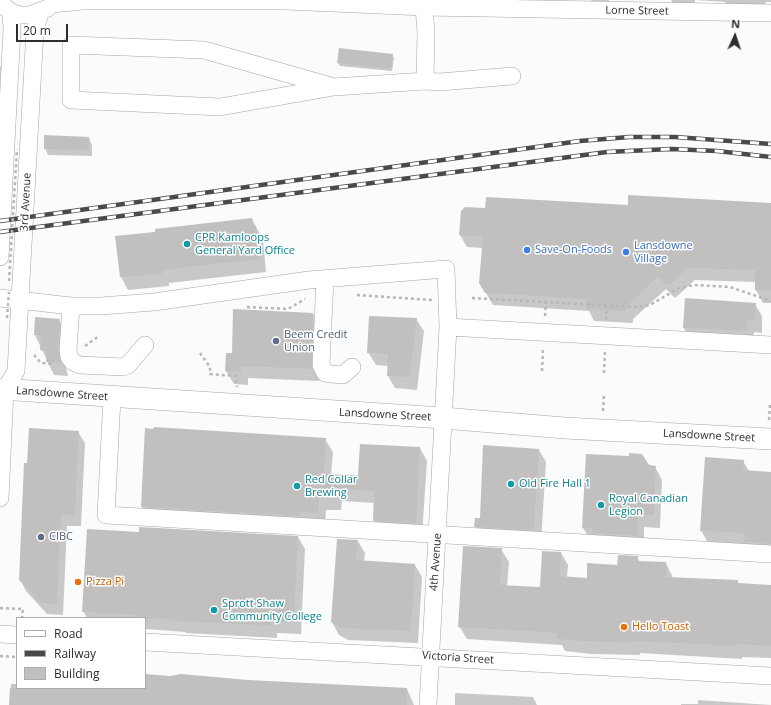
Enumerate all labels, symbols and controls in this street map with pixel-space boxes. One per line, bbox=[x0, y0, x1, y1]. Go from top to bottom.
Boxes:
street label: Lorne Street bbox=[605, 4, 669, 18]
scale bar bbox=[18, 16, 70, 42]
north arrow bbox=[715, 16, 755, 56]
text: N bbox=[731, 16, 741, 31]
text: 20 m bbox=[23, 22, 51, 39]
street label: 3rd Avenue bbox=[18, 172, 34, 232]
place label: CPR Kamloops General Yard Office bbox=[195, 231, 295, 257]
marker: CPR Kamloops General Yard Office bbox=[182, 239, 192, 249]
place label: Lansdowne Village bbox=[634, 239, 693, 265]
place label: Save-On-Foods bbox=[535, 243, 612, 257]
marker: Save-On-Foods bbox=[522, 245, 532, 255]
marker: Lansdowne Village bbox=[621, 247, 631, 257]
place label: Beem Credit Union bbox=[284, 328, 348, 354]
marker: Beem Credit Union bbox=[271, 336, 281, 346]
street label: Lansdowne Street bbox=[16, 384, 108, 404]
street label: Lansdowne Street bbox=[339, 406, 431, 424]
street label: Lansdowne Street bbox=[663, 427, 755, 445]
place label: Red Collar Brewing bbox=[305, 473, 357, 499]
place label: Old Fire Hall 1 bbox=[519, 477, 591, 491]
marker: Old Fire Hall 1 bbox=[506, 479, 516, 489]
marker: Red Collar Brewing bbox=[292, 481, 302, 491]
place label: Royal Canadian Legion bbox=[609, 492, 688, 518]
marker: Royal Canadian Legion bbox=[596, 500, 606, 510]
place label: CIBC bbox=[49, 530, 73, 544]
marker: CIBC bbox=[36, 532, 46, 542]
street label: 4th Avenue bbox=[427, 533, 445, 591]
place label: Pizza Pi bbox=[86, 575, 124, 589]
marker: Pizza Pi bbox=[73, 577, 83, 587]
place label: Sprott Shaw Community College bbox=[222, 597, 322, 623]
marker: Sprott Shaw Community College bbox=[209, 605, 219, 615]
legend bbox=[16, 617, 146, 689]
place label: Hello Toast bbox=[632, 620, 689, 634]
marker: Hello Toast bbox=[619, 622, 629, 632]
text: Road bbox=[54, 625, 83, 642]
text: Railway bbox=[54, 645, 96, 662]
street label: Victoria Street bbox=[422, 649, 494, 667]
text: Building bbox=[54, 665, 99, 682]

